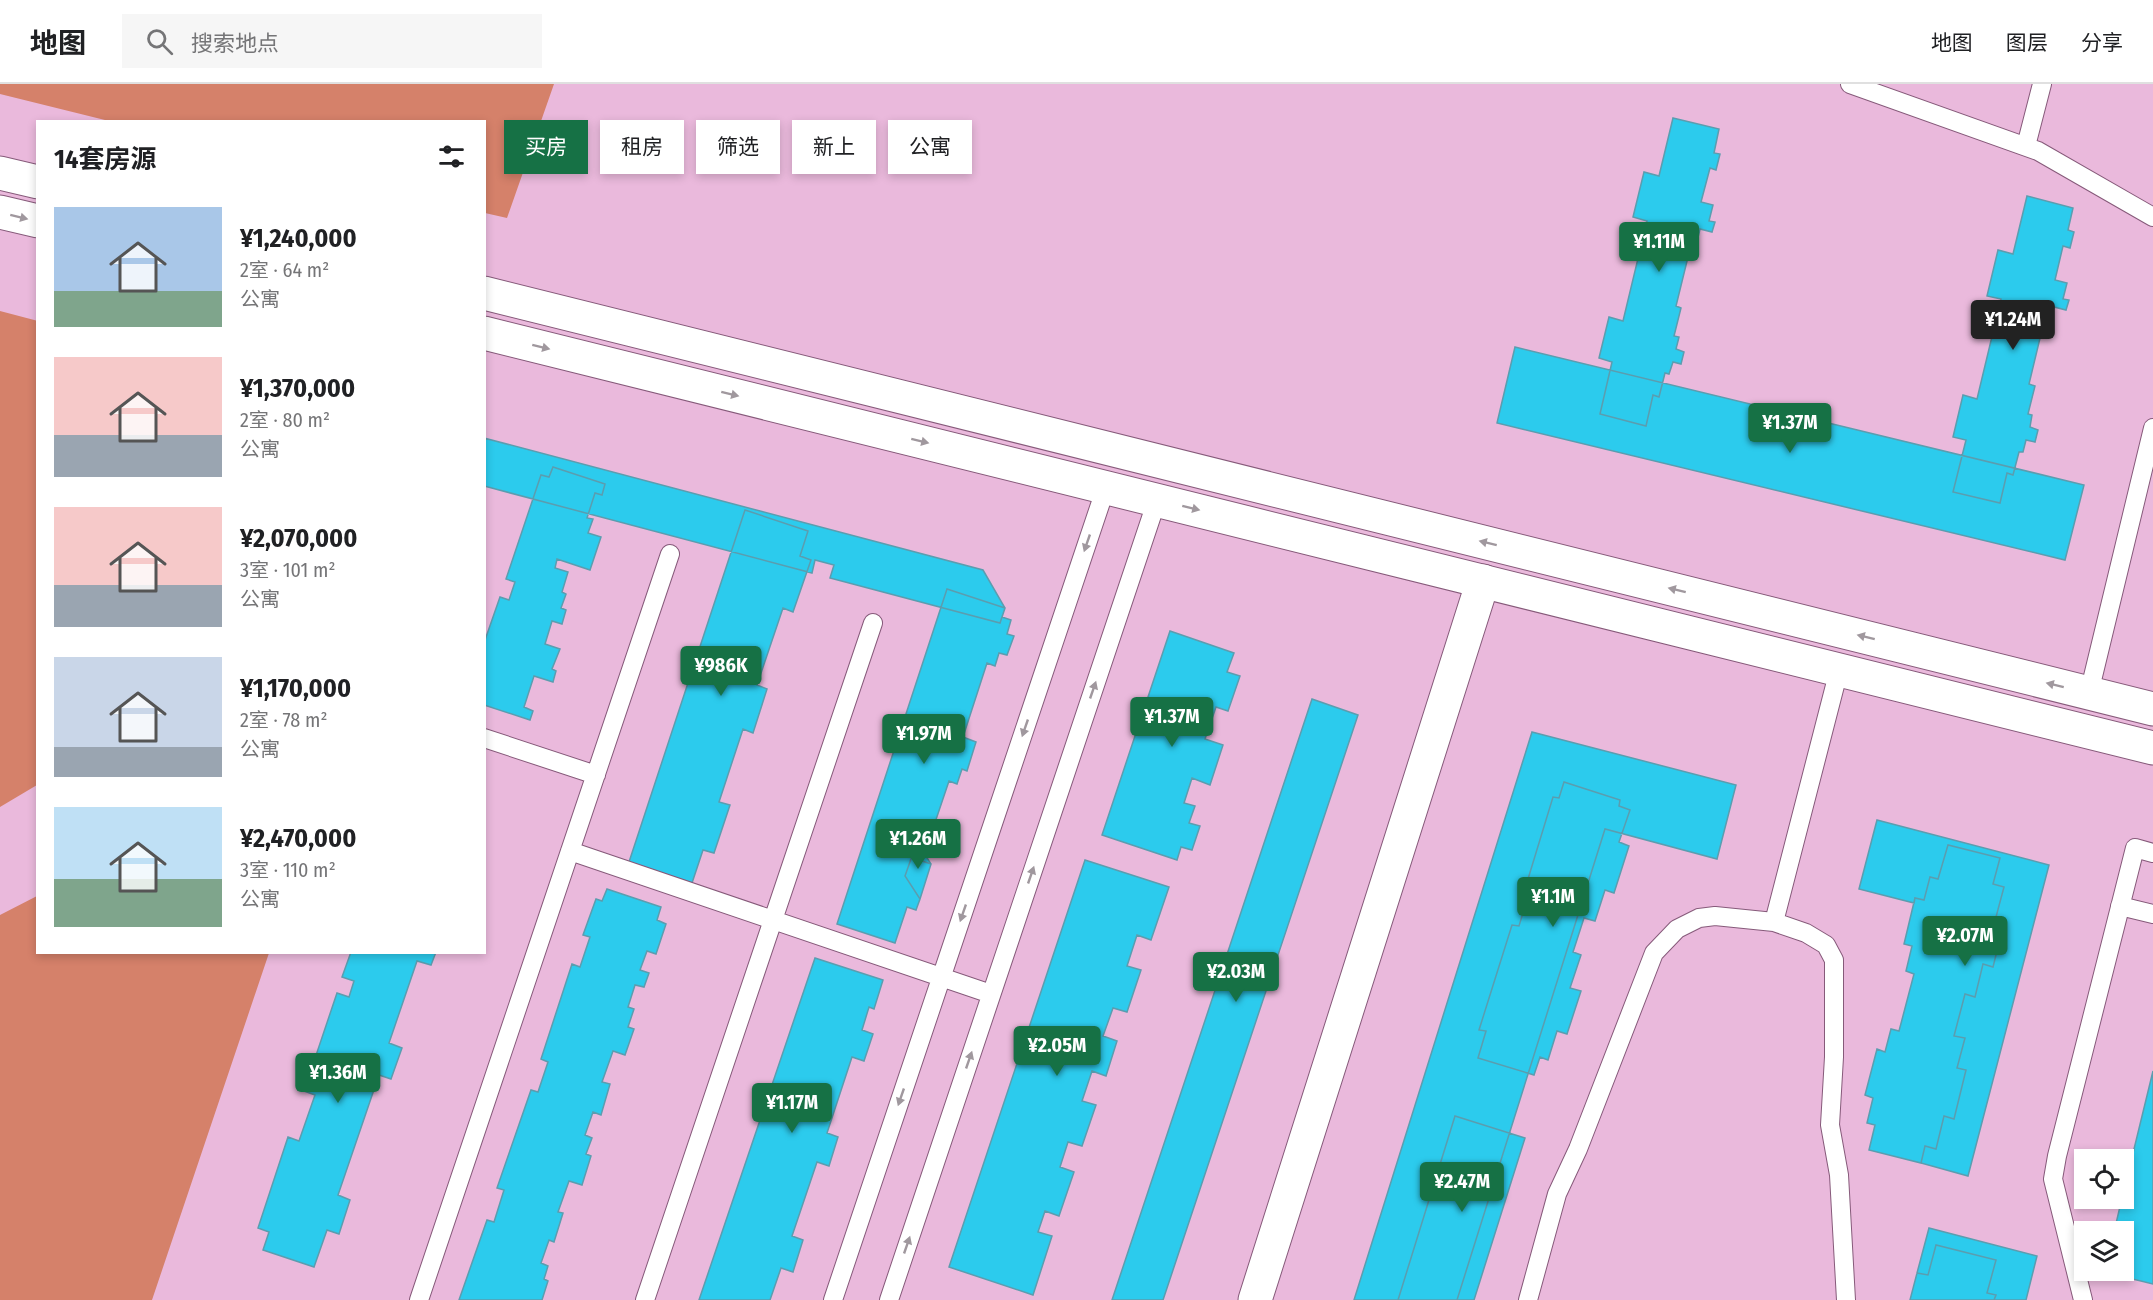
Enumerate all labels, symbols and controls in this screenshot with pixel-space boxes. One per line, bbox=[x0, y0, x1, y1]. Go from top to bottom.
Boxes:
search box bbox=[122, 14, 542, 68]
icon: search bbox=[143, 25, 176, 58]
text: 地图 bbox=[30, 27, 86, 60]
text: 搜索地点 bbox=[191, 30, 279, 57]
text: 地图 bbox=[1931, 30, 1973, 56]
text: 图层 bbox=[2006, 30, 2048, 56]
text: 分享 bbox=[2081, 30, 2123, 56]
chip: 买房 bbox=[504, 120, 588, 174]
chip: 租房 bbox=[600, 120, 684, 174]
chip: 筛选 bbox=[696, 120, 780, 174]
chip: 新上 bbox=[792, 120, 876, 174]
chip: 公寓 bbox=[888, 120, 972, 174]
icon: filters bbox=[435, 140, 468, 173]
text: 14套房源 bbox=[54, 144, 156, 175]
one-way arrow bbox=[10, 212, 28, 222]
pin: ¥1.11M bbox=[1610, 222, 1708, 273]
text: ¥1,240,000 bbox=[240, 223, 357, 254]
text: ¥1.11M bbox=[1633, 229, 1685, 253]
icon: home bbox=[102, 231, 174, 303]
text: 2室 · 64 m² bbox=[240, 258, 329, 282]
text: 公寓 bbox=[240, 287, 280, 311]
pin: ¥1.24M bbox=[1964, 300, 2062, 351]
text: ¥1.24M bbox=[1985, 307, 2041, 331]
one-way arrow bbox=[532, 342, 550, 352]
text: ¥1,370,000 bbox=[240, 373, 355, 404]
icon: home bbox=[102, 381, 174, 453]
one-way arrow bbox=[721, 389, 740, 399]
pin: ¥1.37M bbox=[1741, 403, 1839, 454]
text: 2室 · 80 m² bbox=[240, 408, 330, 432]
text: ¥1.37M bbox=[1762, 410, 1818, 434]
text: 公寓 bbox=[240, 437, 280, 461]
one-way arrow bbox=[911, 437, 929, 446]
one-way arrow bbox=[1181, 504, 1200, 514]
text: ¥2,070,000 bbox=[240, 523, 357, 554]
icon: home bbox=[102, 531, 174, 603]
one-way arrow bbox=[1082, 534, 1091, 552]
one-way arrow bbox=[1479, 537, 1497, 547]
text: 3室 · 101 m² bbox=[240, 558, 335, 582]
one-way arrow bbox=[1668, 585, 1686, 595]
text: 公寓 bbox=[240, 587, 280, 611]
one-way arrow bbox=[1857, 632, 1875, 642]
pin: ¥986K bbox=[679, 646, 763, 697]
text: ¥986K bbox=[694, 653, 748, 677]
text: ¥1,170,000 bbox=[240, 673, 351, 704]
one-way arrow bbox=[2046, 679, 2065, 689]
icon: home bbox=[102, 681, 174, 753]
one-way arrow bbox=[1089, 681, 1099, 699]
pin: ¥1.37M bbox=[1123, 697, 1221, 748]
text: ¥1.37M bbox=[1144, 704, 1200, 728]
text: 2室 · 78 m² bbox=[240, 708, 327, 732]
pin: ¥1.97M bbox=[875, 714, 973, 765]
one-way arrow bbox=[1020, 719, 1029, 737]
text: ¥1.97M bbox=[896, 721, 952, 745]
text: 公寓 bbox=[240, 737, 280, 761]
pin: ¥1.26M bbox=[869, 819, 967, 870]
text: ¥2,470,000 bbox=[240, 823, 356, 854]
text: ¥1.26M bbox=[890, 826, 946, 850]
icon: home bbox=[102, 831, 174, 903]
text: 3室 · 110 m² bbox=[240, 858, 336, 882]
one-way arrow bbox=[1027, 866, 1037, 884]
pin: ¥1.1M bbox=[1511, 877, 1595, 928]
text: ¥1.1M bbox=[1531, 884, 1575, 908]
text: 公寓 bbox=[240, 887, 280, 911]
one-way arrow bbox=[958, 904, 967, 922]
pin: ¥2.07M bbox=[1916, 916, 2014, 967]
text: ¥2.07M bbox=[1936, 923, 1994, 947]
pin: ¥2.03M bbox=[1187, 952, 1285, 1003]
text: ¥2.03M bbox=[1207, 959, 1265, 983]
pin: ¥2.05M bbox=[1008, 1026, 1106, 1077]
text: ¥2.05M bbox=[1028, 1033, 1086, 1057]
one-way arrow bbox=[965, 1051, 975, 1069]
pin: ¥1.36M bbox=[289, 1053, 387, 1104]
text: ¥1.36M bbox=[309, 1060, 367, 1084]
pin: ¥1.17M bbox=[743, 1083, 841, 1134]
one-way arrow bbox=[895, 1088, 905, 1106]
text: ¥1.17M bbox=[766, 1090, 818, 1114]
map controls bbox=[2074, 1149, 2134, 1281]
button: locate bbox=[2074, 1149, 2134, 1209]
pin: ¥2.47M bbox=[1413, 1162, 1511, 1213]
text: ¥2.47M bbox=[1434, 1169, 1490, 1193]
button: layers bbox=[2074, 1221, 2134, 1281]
one-way arrow bbox=[903, 1235, 913, 1253]

